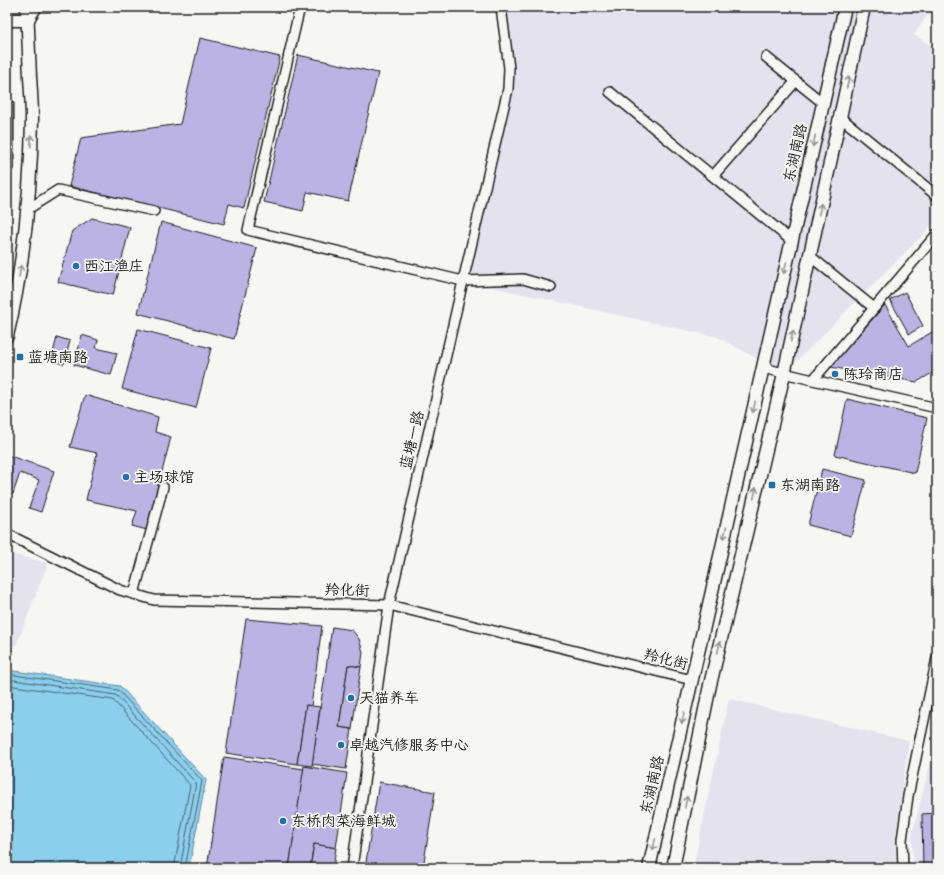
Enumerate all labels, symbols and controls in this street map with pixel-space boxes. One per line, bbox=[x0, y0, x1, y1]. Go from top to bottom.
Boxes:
one-way arrow bbox=[844, 76, 852, 89]
street label: 东湖南路 bbox=[779, 122, 811, 184]
one-way arrow bbox=[28, 135, 35, 148]
one-way arrow bbox=[810, 135, 818, 148]
one-way arrow bbox=[816, 203, 824, 216]
place label: 西江渔庄 bbox=[84, 257, 144, 275]
marker: 西江渔庄 bbox=[71, 261, 81, 271]
one-way arrow bbox=[781, 261, 789, 274]
one-way arrow bbox=[16, 264, 24, 277]
one-way arrow bbox=[789, 330, 797, 343]
place label: 蓝塘南路 bbox=[28, 348, 88, 366]
marker: 蓝塘南路 bbox=[15, 352, 25, 362]
place label: 陈玲商店 bbox=[843, 365, 903, 383]
marker: 陈玲商店 bbox=[830, 369, 840, 379]
one-way arrow bbox=[750, 400, 757, 413]
street label: 蓝塘一路 bbox=[396, 409, 428, 471]
place label: 主场球馆 bbox=[134, 468, 194, 486]
marker: 主场球馆 bbox=[121, 472, 131, 482]
place label: 东湖南路 bbox=[780, 476, 840, 494]
marker: 东湖南路 bbox=[767, 480, 777, 490]
one-way arrow bbox=[752, 487, 760, 500]
one-way arrow bbox=[721, 526, 729, 539]
street label: 羚化街 bbox=[324, 581, 370, 599]
one-way arrow bbox=[715, 641, 723, 654]
street label: 羚化街 bbox=[642, 645, 690, 673]
place label: 天猫养车 bbox=[359, 689, 419, 707]
marker: 天猫养车 bbox=[346, 693, 356, 703]
one-way arrow bbox=[679, 712, 687, 725]
place label: 卓越汽修服务中心 bbox=[349, 736, 469, 754]
marker: 卓越汽修服务中心 bbox=[336, 740, 346, 750]
street label: 东湖南路 bbox=[636, 754, 668, 816]
one-way arrow bbox=[682, 796, 690, 809]
place label: 东桥肉菜海鲜城 bbox=[291, 812, 396, 830]
marker: 东桥肉菜海鲜城 bbox=[278, 816, 288, 826]
one-way arrow bbox=[650, 838, 658, 851]

